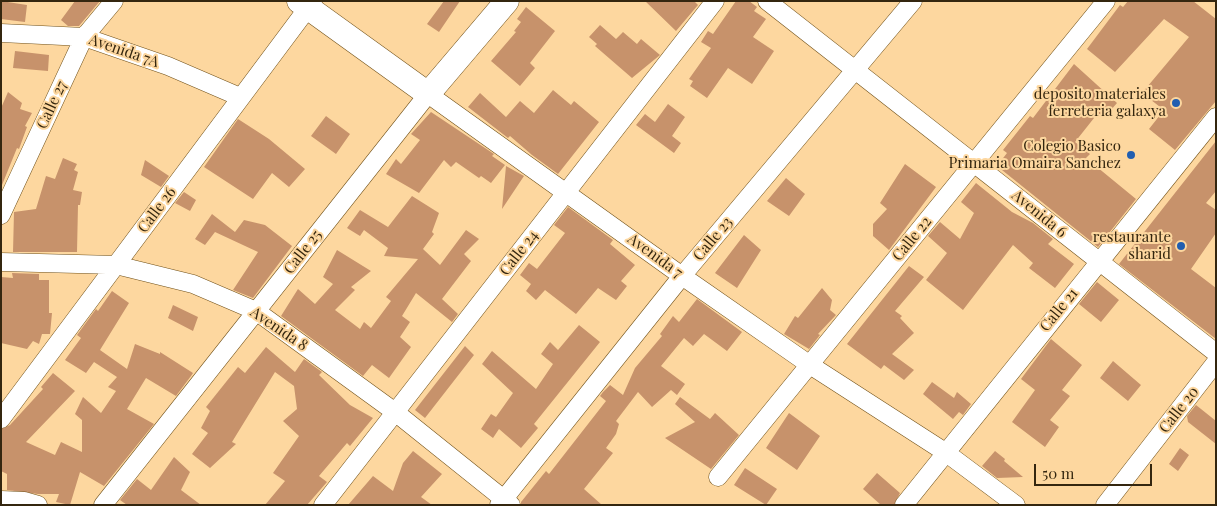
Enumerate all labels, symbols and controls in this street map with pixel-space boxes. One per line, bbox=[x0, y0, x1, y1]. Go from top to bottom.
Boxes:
street label: Avenida 7A bbox=[87, 31, 161, 71]
street label: Calle 27 bbox=[33, 78, 71, 132]
place label: deposito materiales ferreteria galaxya bbox=[1034, 85, 1166, 120]
marker: deposito materiales ferreteria galaxya bbox=[1170, 97, 1182, 109]
place label: Colegio Basico Primaria Omaira Sanchez bbox=[949, 137, 1121, 172]
marker: Colegio Basico Primaria Omaira Sanchez bbox=[1125, 149, 1137, 161]
street label: Calle 26 bbox=[134, 184, 180, 236]
street label: Avenida 6 bbox=[1008, 186, 1070, 242]
street label: Calle 23 bbox=[690, 213, 736, 265]
street label: Calle 22 bbox=[889, 213, 935, 265]
street label: Calle 25 bbox=[280, 226, 326, 278]
street label: Calle 24 bbox=[496, 227, 542, 279]
place label: restaurante sharid bbox=[1093, 228, 1171, 263]
street label: Avenida 7 bbox=[624, 230, 686, 282]
marker: restaurante sharid bbox=[1175, 240, 1187, 252]
street label: Calle 21 bbox=[1036, 285, 1082, 335]
street label: Avenida 8 bbox=[247, 303, 311, 355]
street label: Calle 20 bbox=[1155, 383, 1203, 437]
scale bar bbox=[1037, 454, 1154, 486]
text: 50 m bbox=[1042, 463, 1074, 483]

